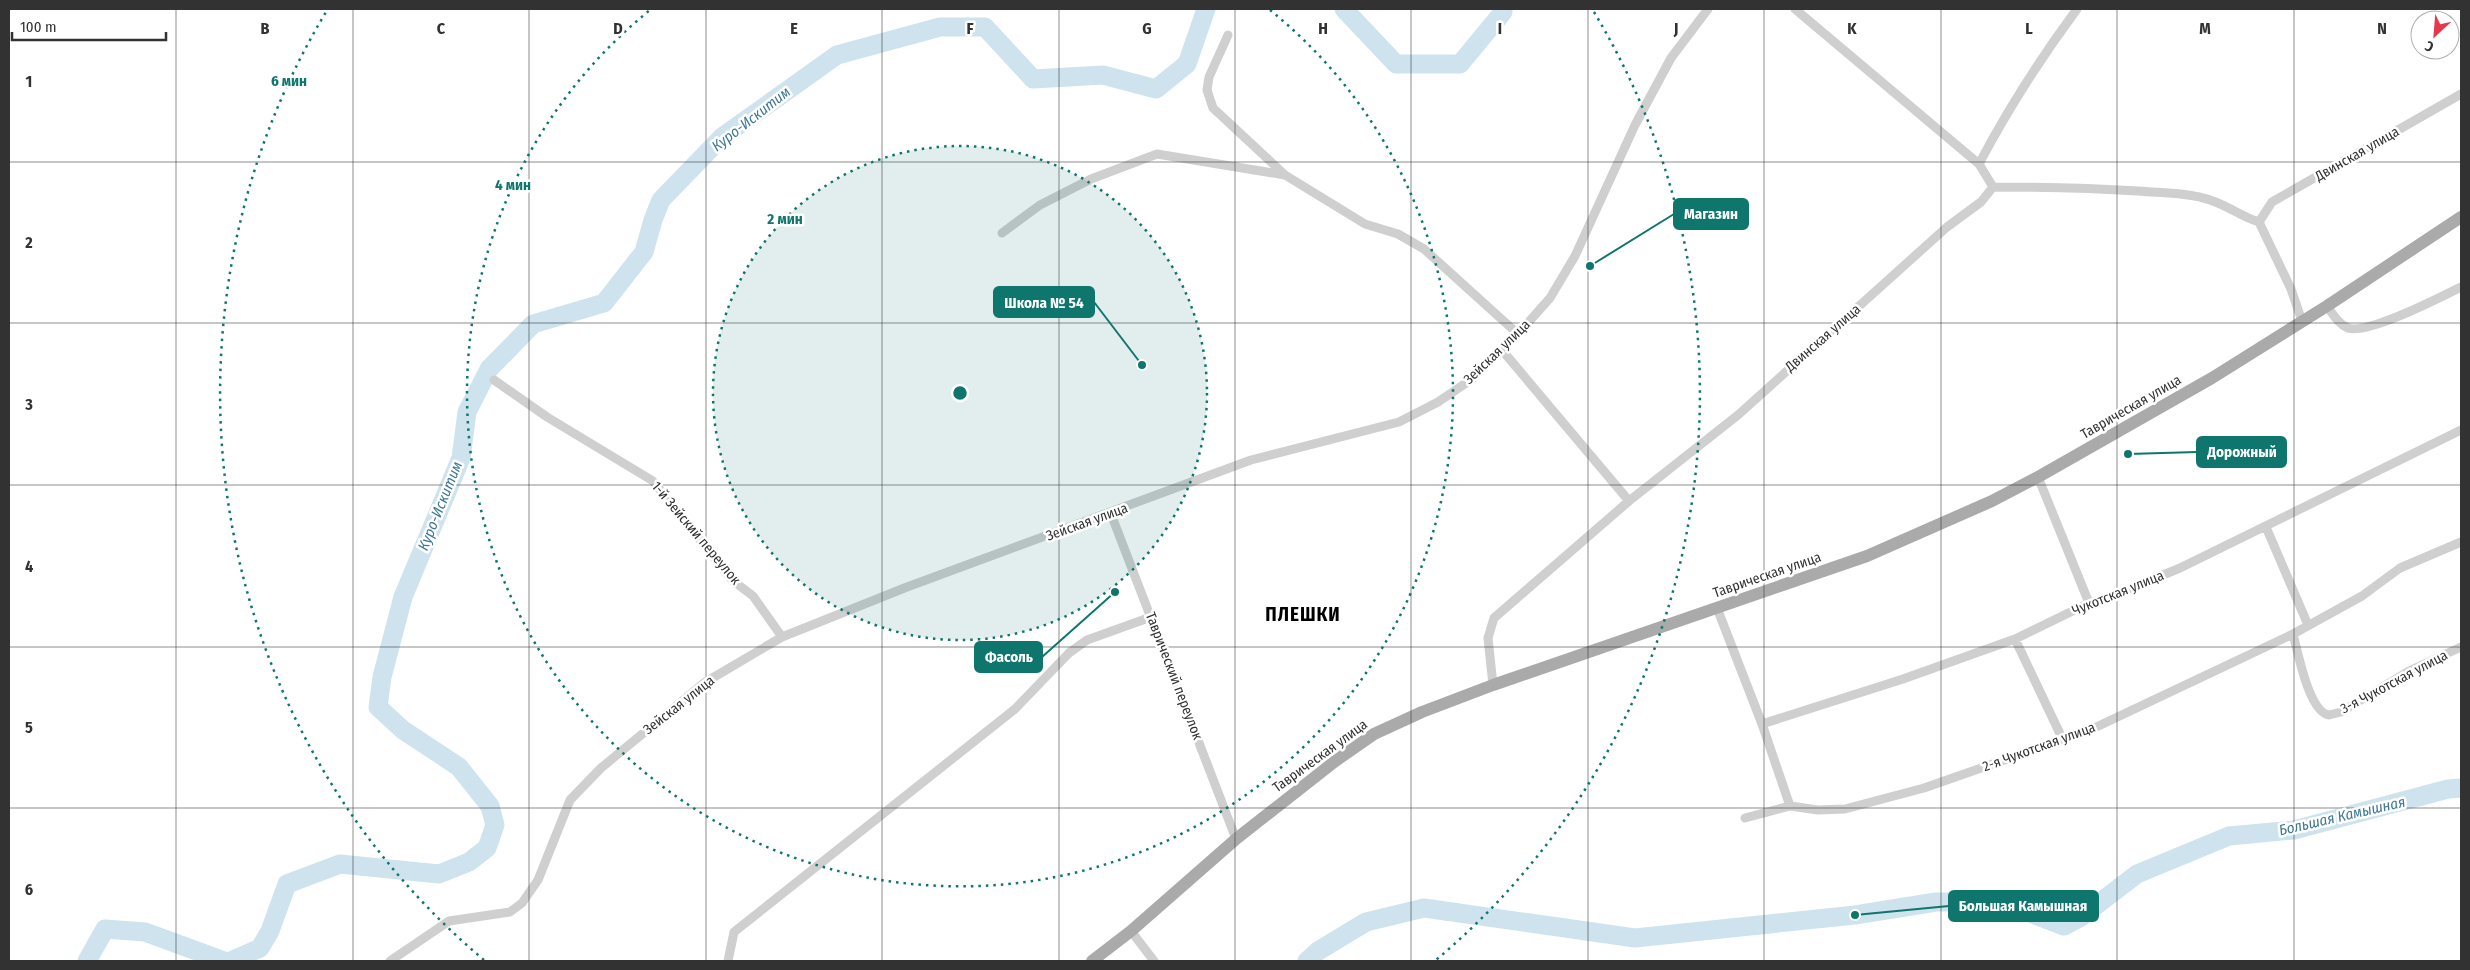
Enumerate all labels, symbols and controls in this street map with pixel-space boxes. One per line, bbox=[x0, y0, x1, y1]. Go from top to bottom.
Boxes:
scale bar bbox=[12, 10, 166, 42]
north arrow bbox=[2410, 10, 2460, 60]
text: 100 m bbox=[20, 18, 57, 36]
text: B bbox=[261, 19, 270, 38]
text: C bbox=[437, 19, 446, 38]
text: D bbox=[613, 19, 623, 38]
text: E bbox=[790, 19, 798, 38]
text: F bbox=[966, 19, 974, 38]
text: G bbox=[1142, 19, 1152, 38]
text: H bbox=[1318, 19, 1328, 38]
text: I bbox=[1498, 19, 1502, 38]
text: J bbox=[1673, 19, 1678, 38]
text: K bbox=[1847, 19, 1857, 38]
text: L bbox=[2025, 19, 2033, 38]
text: M bbox=[2199, 19, 2211, 38]
text: N bbox=[2377, 19, 2387, 38]
text: С bbox=[2422, 37, 2437, 55]
text: 1 bbox=[26, 72, 32, 91]
text: 6 мин bbox=[271, 72, 307, 90]
water label: Куро-Искитим bbox=[708, 83, 794, 155]
street label: Двинская улица bbox=[2311, 123, 2402, 185]
text: 4 мин bbox=[495, 176, 531, 194]
callout: Магазин bbox=[1674, 199, 1748, 229]
text: Магазин bbox=[1684, 205, 1738, 223]
text: 2 мин bbox=[766, 210, 803, 228]
text: 2 bbox=[24, 233, 33, 252]
callout: Школа № 54 bbox=[994, 287, 1094, 317]
text: Школа № 54 bbox=[1004, 294, 1084, 312]
street label: Двинская улица bbox=[1781, 301, 1864, 376]
street label: Зейская улица bbox=[1460, 316, 1534, 388]
street label: Таврическая улица bbox=[2078, 371, 2184, 443]
centre of rings bbox=[951, 384, 969, 402]
text: 3 bbox=[24, 395, 33, 414]
callout: Дорожный bbox=[2197, 437, 2286, 467]
text: Дорожный bbox=[2206, 443, 2277, 461]
water label: Куро-Искитим bbox=[414, 459, 466, 553]
street label: 1-й Зейский переулок bbox=[648, 478, 744, 588]
street label: Зейская улица bbox=[1044, 499, 1130, 545]
street label: Таврическая улица bbox=[1711, 549, 1823, 601]
text: 4 bbox=[25, 557, 33, 576]
street label: Чукотская улица bbox=[2070, 567, 2166, 619]
district label: ПЛЕШКИ bbox=[1265, 603, 1341, 626]
street label: Таврический переулок bbox=[1142, 610, 1206, 743]
callout: Фасоль bbox=[975, 642, 1042, 672]
street label: 3-я Чукотская улица bbox=[2338, 647, 2451, 717]
text: Фасоль bbox=[985, 648, 1033, 666]
street label: Зейская улица bbox=[640, 672, 718, 738]
street label: Таврическая улица bbox=[1269, 716, 1371, 796]
text: 5 bbox=[25, 718, 33, 737]
street label: 2-я Чукотская улица bbox=[1980, 719, 2098, 775]
water label: Большая Камышная bbox=[2277, 793, 2407, 839]
text: 6 bbox=[25, 880, 33, 899]
callout: Большая Камышная bbox=[1949, 891, 2098, 921]
text: Большая Камышная bbox=[1959, 897, 2087, 915]

